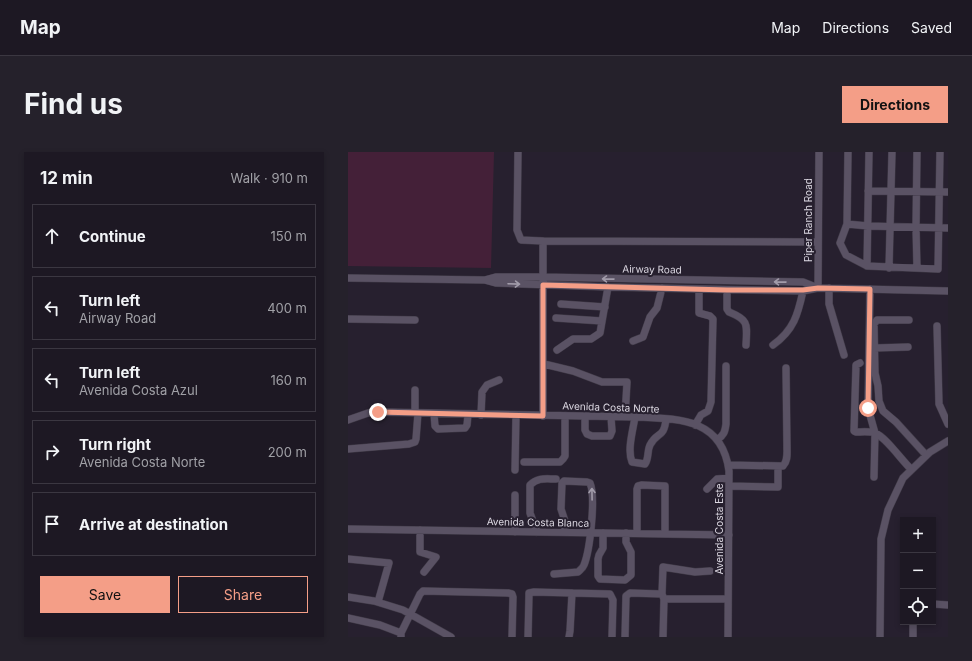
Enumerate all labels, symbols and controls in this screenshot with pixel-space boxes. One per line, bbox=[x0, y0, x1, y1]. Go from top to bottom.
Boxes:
text: Map bbox=[20, 16, 61, 39]
text: Map bbox=[771, 19, 800, 36]
text: Directions bbox=[822, 19, 889, 36]
text: Saved bbox=[911, 19, 952, 36]
button: Directions bbox=[842, 86, 948, 123]
text: Find us bbox=[24, 87, 123, 121]
text: 12 min bbox=[40, 168, 93, 188]
text: Walk · 910 m bbox=[231, 170, 308, 186]
street label: Piper Ranch Road bbox=[802, 178, 814, 262]
icon: ahead bbox=[41, 225, 63, 247]
text: Continue bbox=[79, 227, 146, 246]
text: 150 m bbox=[271, 228, 307, 244]
street label: Airway Road bbox=[622, 262, 682, 276]
one-way arrow bbox=[602, 275, 615, 282]
one-way arrow bbox=[774, 278, 787, 286]
one-way arrow bbox=[507, 280, 520, 288]
text: Turn left bbox=[79, 291, 140, 310]
icon: left bbox=[41, 297, 63, 319]
text: 400 m bbox=[267, 300, 307, 316]
text: Airway Road bbox=[79, 310, 156, 326]
text: Turn left bbox=[79, 363, 140, 382]
icon: left bbox=[41, 369, 63, 391]
text: 160 m bbox=[270, 372, 307, 388]
text: Avenida Costa Azul bbox=[79, 382, 198, 398]
street label: Avenida Costa Norte bbox=[562, 399, 660, 415]
route start bbox=[859, 399, 877, 417]
route end bbox=[369, 403, 387, 421]
text: Turn right bbox=[79, 435, 151, 454]
icon: right bbox=[41, 441, 63, 463]
text: 200 m bbox=[268, 444, 307, 460]
text: Avenida Costa Norte bbox=[79, 454, 205, 470]
street label: Avenida Costa Este bbox=[713, 483, 725, 574]
one-way arrow bbox=[588, 488, 596, 501]
icon: arrive bbox=[41, 513, 63, 535]
text: Arrive at destination bbox=[79, 515, 228, 534]
street label: Avenida Costa Blanca bbox=[487, 515, 589, 529]
map controls bbox=[900, 517, 936, 625]
button: + bbox=[900, 517, 936, 553]
button: − bbox=[900, 553, 936, 589]
button: Save bbox=[40, 576, 170, 613]
button: Share bbox=[178, 576, 308, 613]
button: locate bbox=[900, 589, 936, 625]

